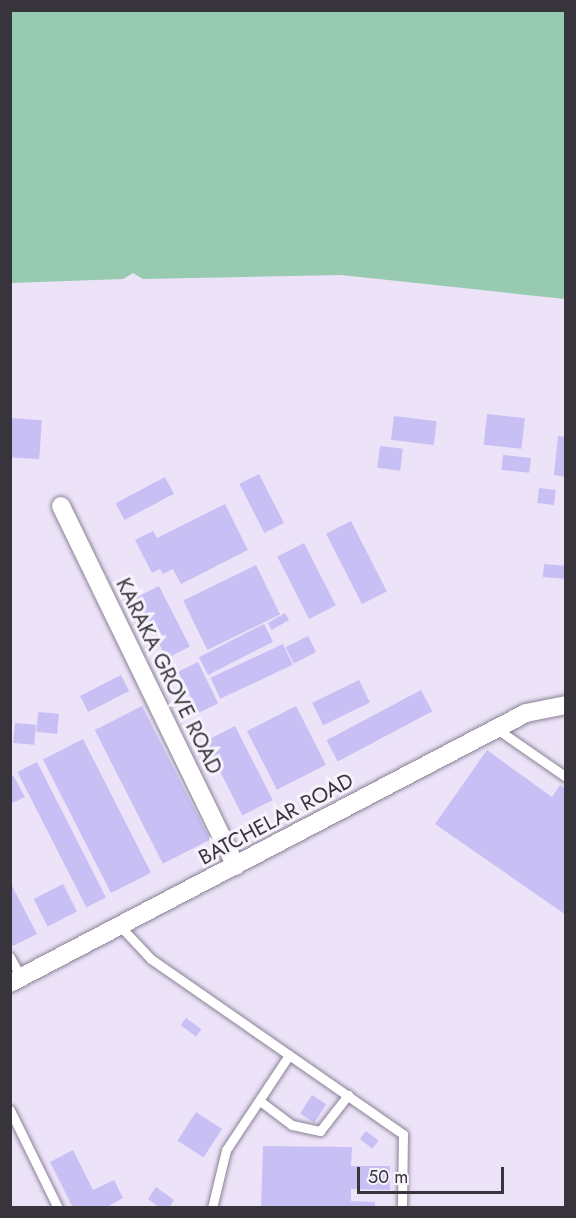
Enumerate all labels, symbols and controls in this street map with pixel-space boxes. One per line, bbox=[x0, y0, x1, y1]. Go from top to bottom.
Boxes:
street label: KARAKA GROVE ROAD bbox=[111, 574, 227, 778]
street label: BATCHELAR ROAD bbox=[194, 768, 358, 870]
scale bar bbox=[360, 1155, 507, 1193]
text: 50 m bbox=[368, 1164, 408, 1190]

